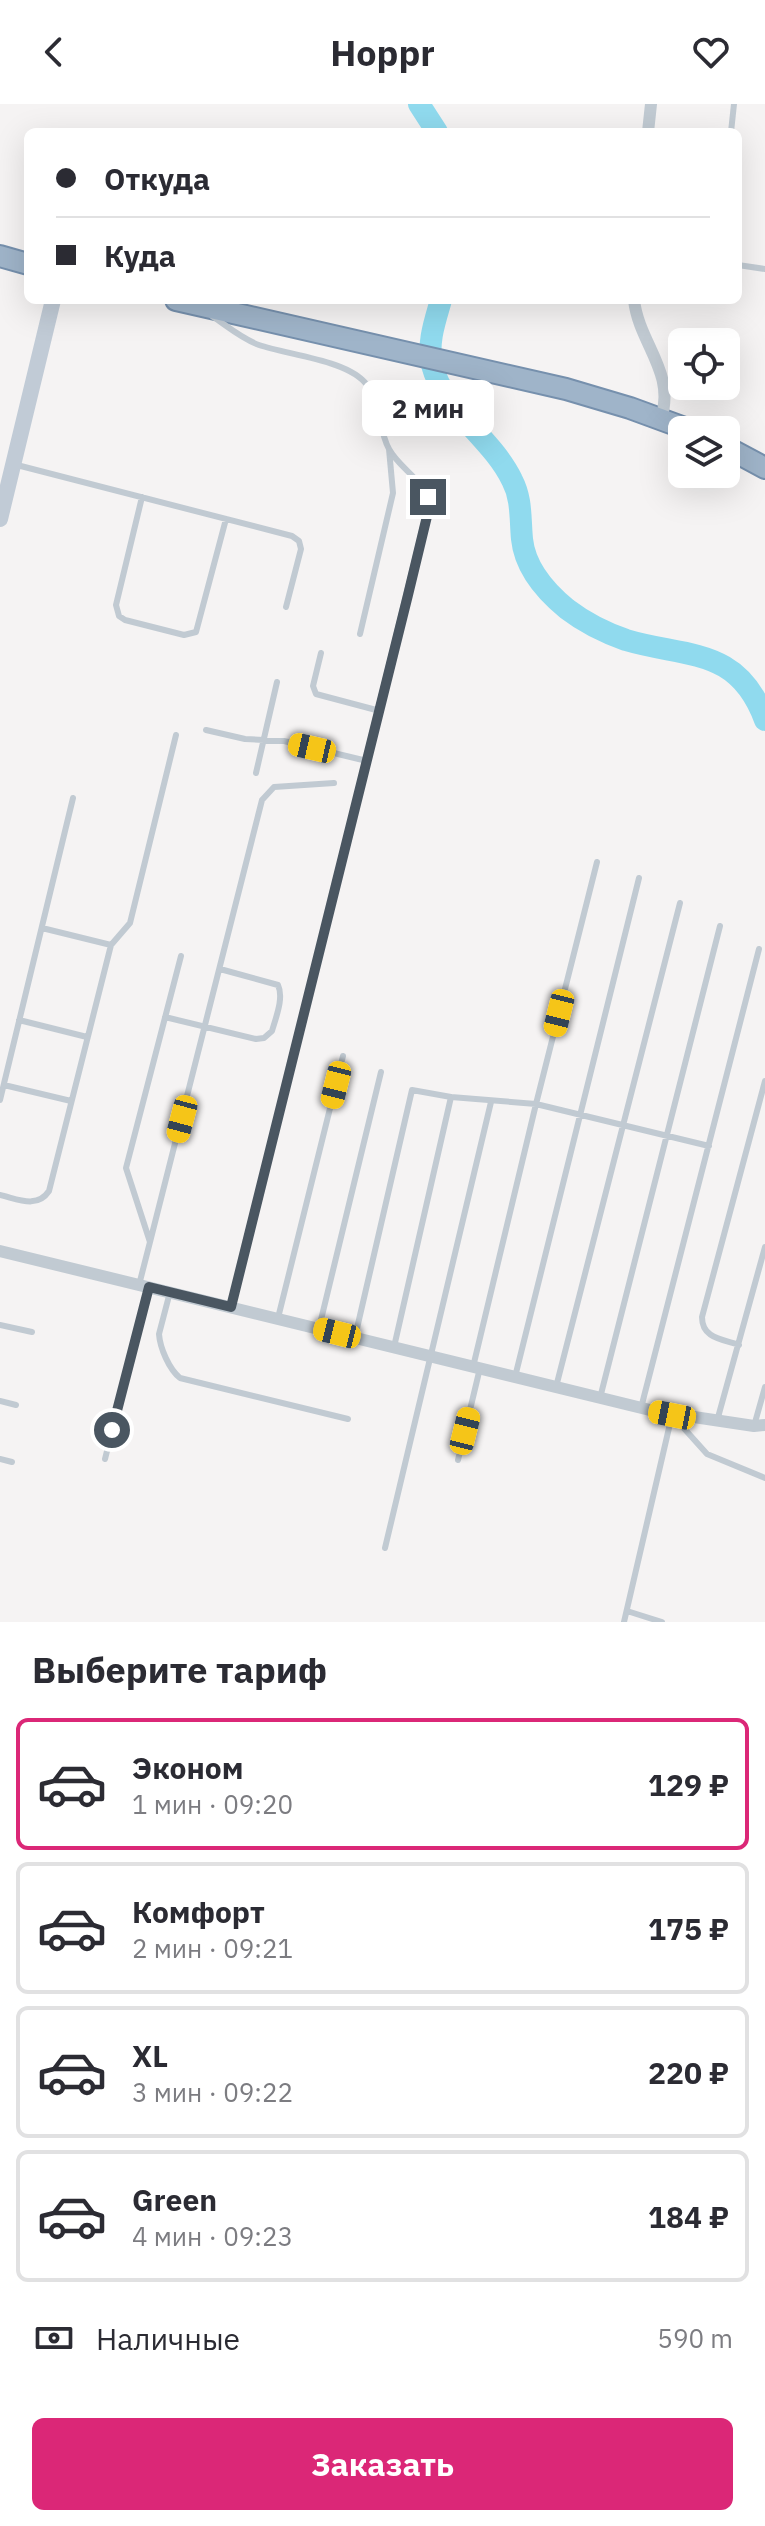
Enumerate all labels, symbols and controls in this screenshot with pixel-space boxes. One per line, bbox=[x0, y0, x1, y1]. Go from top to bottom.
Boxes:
text: Hoppr bbox=[330, 29, 435, 76]
icon: back bbox=[32, 30, 76, 74]
icon: heart bbox=[689, 30, 733, 74]
text: Откуда bbox=[104, 159, 210, 198]
text: Куда bbox=[104, 236, 176, 275]
map controls bbox=[668, 328, 740, 488]
button: locate bbox=[668, 328, 740, 400]
callout: 2 мин bbox=[362, 381, 494, 437]
text: 2 мин bbox=[392, 391, 464, 425]
button: layers bbox=[668, 416, 740, 488]
route end bbox=[410, 479, 446, 515]
car bbox=[286, 731, 338, 765]
car bbox=[542, 987, 576, 1039]
car bbox=[319, 1059, 353, 1111]
car bbox=[164, 1093, 200, 1145]
car bbox=[311, 1316, 363, 1350]
car bbox=[646, 1399, 698, 1431]
car bbox=[448, 1405, 482, 1457]
route start bbox=[94, 1412, 130, 1448]
text: Выберите тариф bbox=[32, 1646, 327, 1693]
icon: car bbox=[36, 1748, 108, 1820]
text: Эконом bbox=[132, 1748, 243, 1787]
text: 129 ₽ bbox=[648, 1765, 729, 1804]
text: 1 мин · 09:20 bbox=[132, 1787, 293, 1821]
icon: car bbox=[36, 1892, 108, 1964]
text: Комфорт bbox=[132, 1892, 265, 1931]
text: 175 ₽ bbox=[648, 1909, 729, 1948]
text: 2 мин · 09:21 bbox=[132, 1931, 293, 1965]
icon: car bbox=[36, 2036, 108, 2108]
text: XL bbox=[132, 2036, 168, 2075]
text: 220 ₽ bbox=[648, 2053, 729, 2092]
text: 3 мин · 09:22 bbox=[132, 2075, 293, 2109]
icon: car bbox=[36, 2180, 108, 2252]
text: Green bbox=[132, 2180, 217, 2219]
text: 184 ₽ bbox=[648, 2197, 729, 2236]
text: 4 мин · 09:23 bbox=[132, 2219, 293, 2253]
icon: cash bbox=[32, 2316, 76, 2360]
text: Наличные bbox=[96, 2319, 240, 2358]
text: 590 m bbox=[657, 2321, 733, 2355]
button: Заказать bbox=[32, 2418, 733, 2510]

